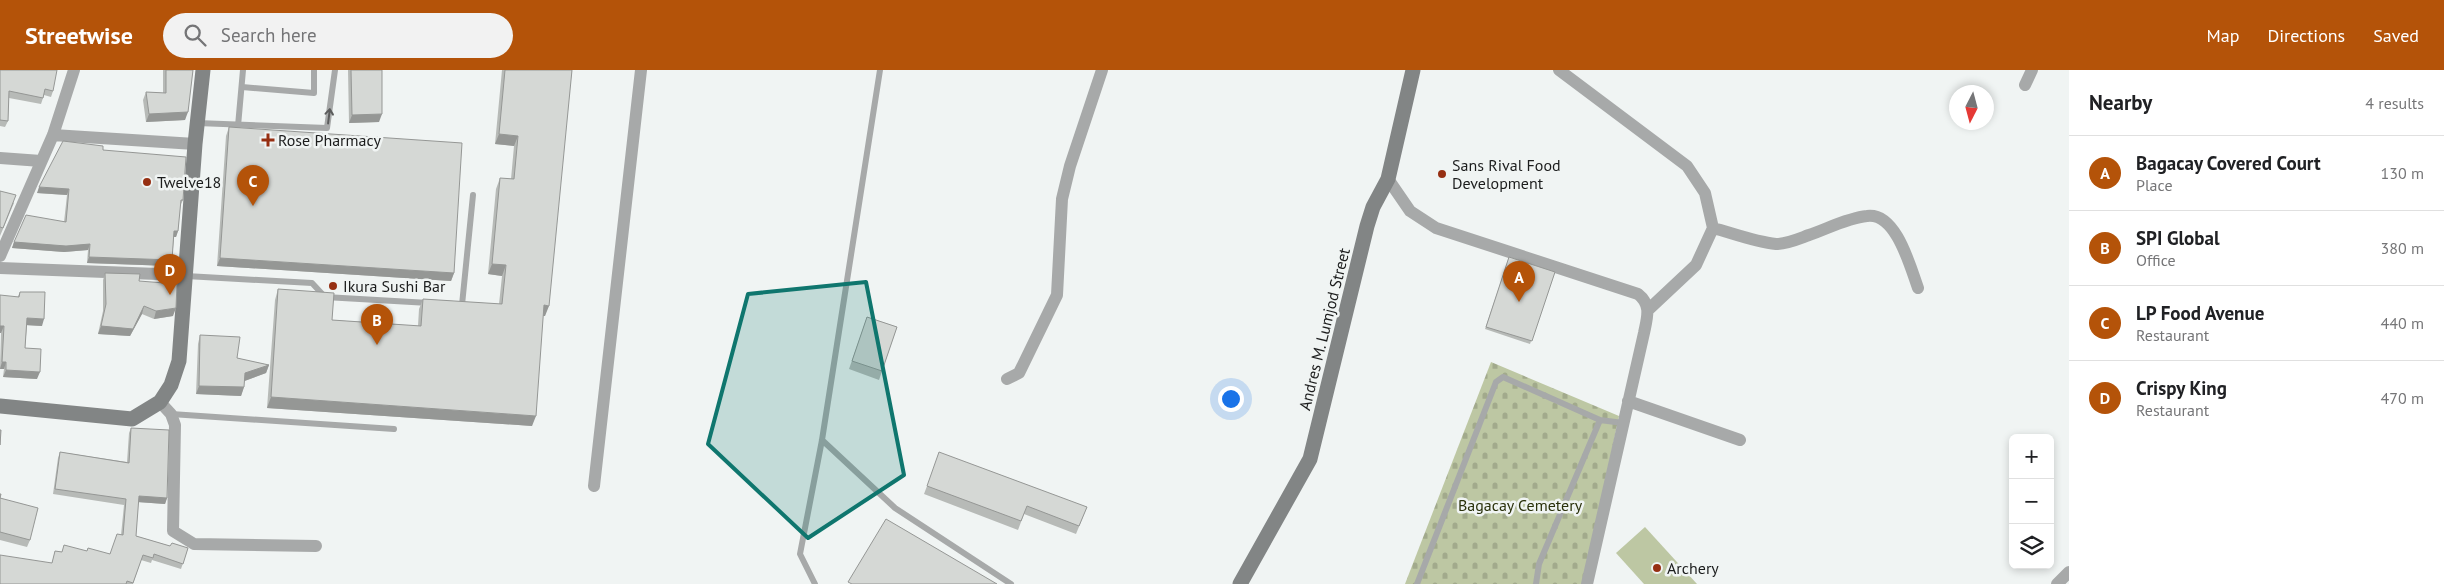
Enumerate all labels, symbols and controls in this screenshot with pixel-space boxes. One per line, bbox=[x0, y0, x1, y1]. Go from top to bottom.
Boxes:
search box bbox=[163, 13, 513, 58]
text: Streetwise bbox=[25, 20, 133, 51]
icon: search bbox=[181, 21, 209, 49]
text: Search here bbox=[221, 23, 317, 47]
text: Map bbox=[2207, 24, 2239, 47]
text: Directions bbox=[2267, 24, 2345, 47]
text: Saved bbox=[2373, 24, 2419, 47]
north arrow bbox=[1949, 85, 1994, 130]
text: Nearby bbox=[2089, 89, 2152, 116]
text: 4 results bbox=[2365, 93, 2424, 113]
one-way arrow bbox=[324, 109, 334, 125]
place label: Rose Pharmacy bbox=[278, 130, 381, 150]
marker: Rose Pharmacy bbox=[262, 134, 274, 146]
text: Bagacay Covered Court bbox=[2136, 151, 2321, 175]
place label: Sans Rival Food Development bbox=[1452, 155, 1561, 193]
text: A bbox=[2100, 163, 2110, 183]
text: 130 m bbox=[2381, 163, 2424, 183]
pin: C bbox=[237, 165, 269, 206]
marker: Sans Rival Food Development bbox=[1436, 168, 1448, 180]
place label: Twelve18 bbox=[157, 172, 221, 192]
text: Place bbox=[2136, 175, 2173, 195]
marker: Twelve18 bbox=[141, 176, 153, 188]
text: SPI Global bbox=[2136, 226, 2219, 250]
text: B bbox=[2100, 238, 2110, 258]
text: 380 m bbox=[2381, 238, 2424, 258]
street label: Andres M. Lumjod Street bbox=[1294, 245, 1354, 412]
text: Office bbox=[2136, 250, 2176, 270]
pin: D bbox=[154, 254, 186, 295]
pin: A bbox=[1503, 261, 1535, 302]
place label: Ikura Sushi Bar bbox=[343, 276, 446, 296]
marker: Ikura Sushi Bar bbox=[327, 280, 339, 292]
text: LP Food Avenue bbox=[2136, 301, 2264, 325]
pin: B bbox=[361, 304, 393, 345]
text: C bbox=[2101, 313, 2109, 333]
text: 440 m bbox=[2381, 313, 2424, 333]
text: Restaurant bbox=[2136, 325, 2209, 345]
text: Crispy King bbox=[2136, 376, 2227, 400]
your location bbox=[1218, 386, 1244, 412]
text: D bbox=[2100, 388, 2110, 408]
text: 470 m bbox=[2381, 388, 2424, 408]
text: Restaurant bbox=[2136, 400, 2209, 420]
map controls bbox=[2009, 434, 2054, 569]
button: + bbox=[2009, 434, 2054, 479]
button: − bbox=[2009, 479, 2054, 524]
park label: Bagacay Cemetery bbox=[1458, 495, 1583, 515]
button: layers bbox=[2009, 524, 2054, 569]
place label: Archery bbox=[1667, 558, 1719, 578]
marker: Archery bbox=[1651, 562, 1663, 574]

